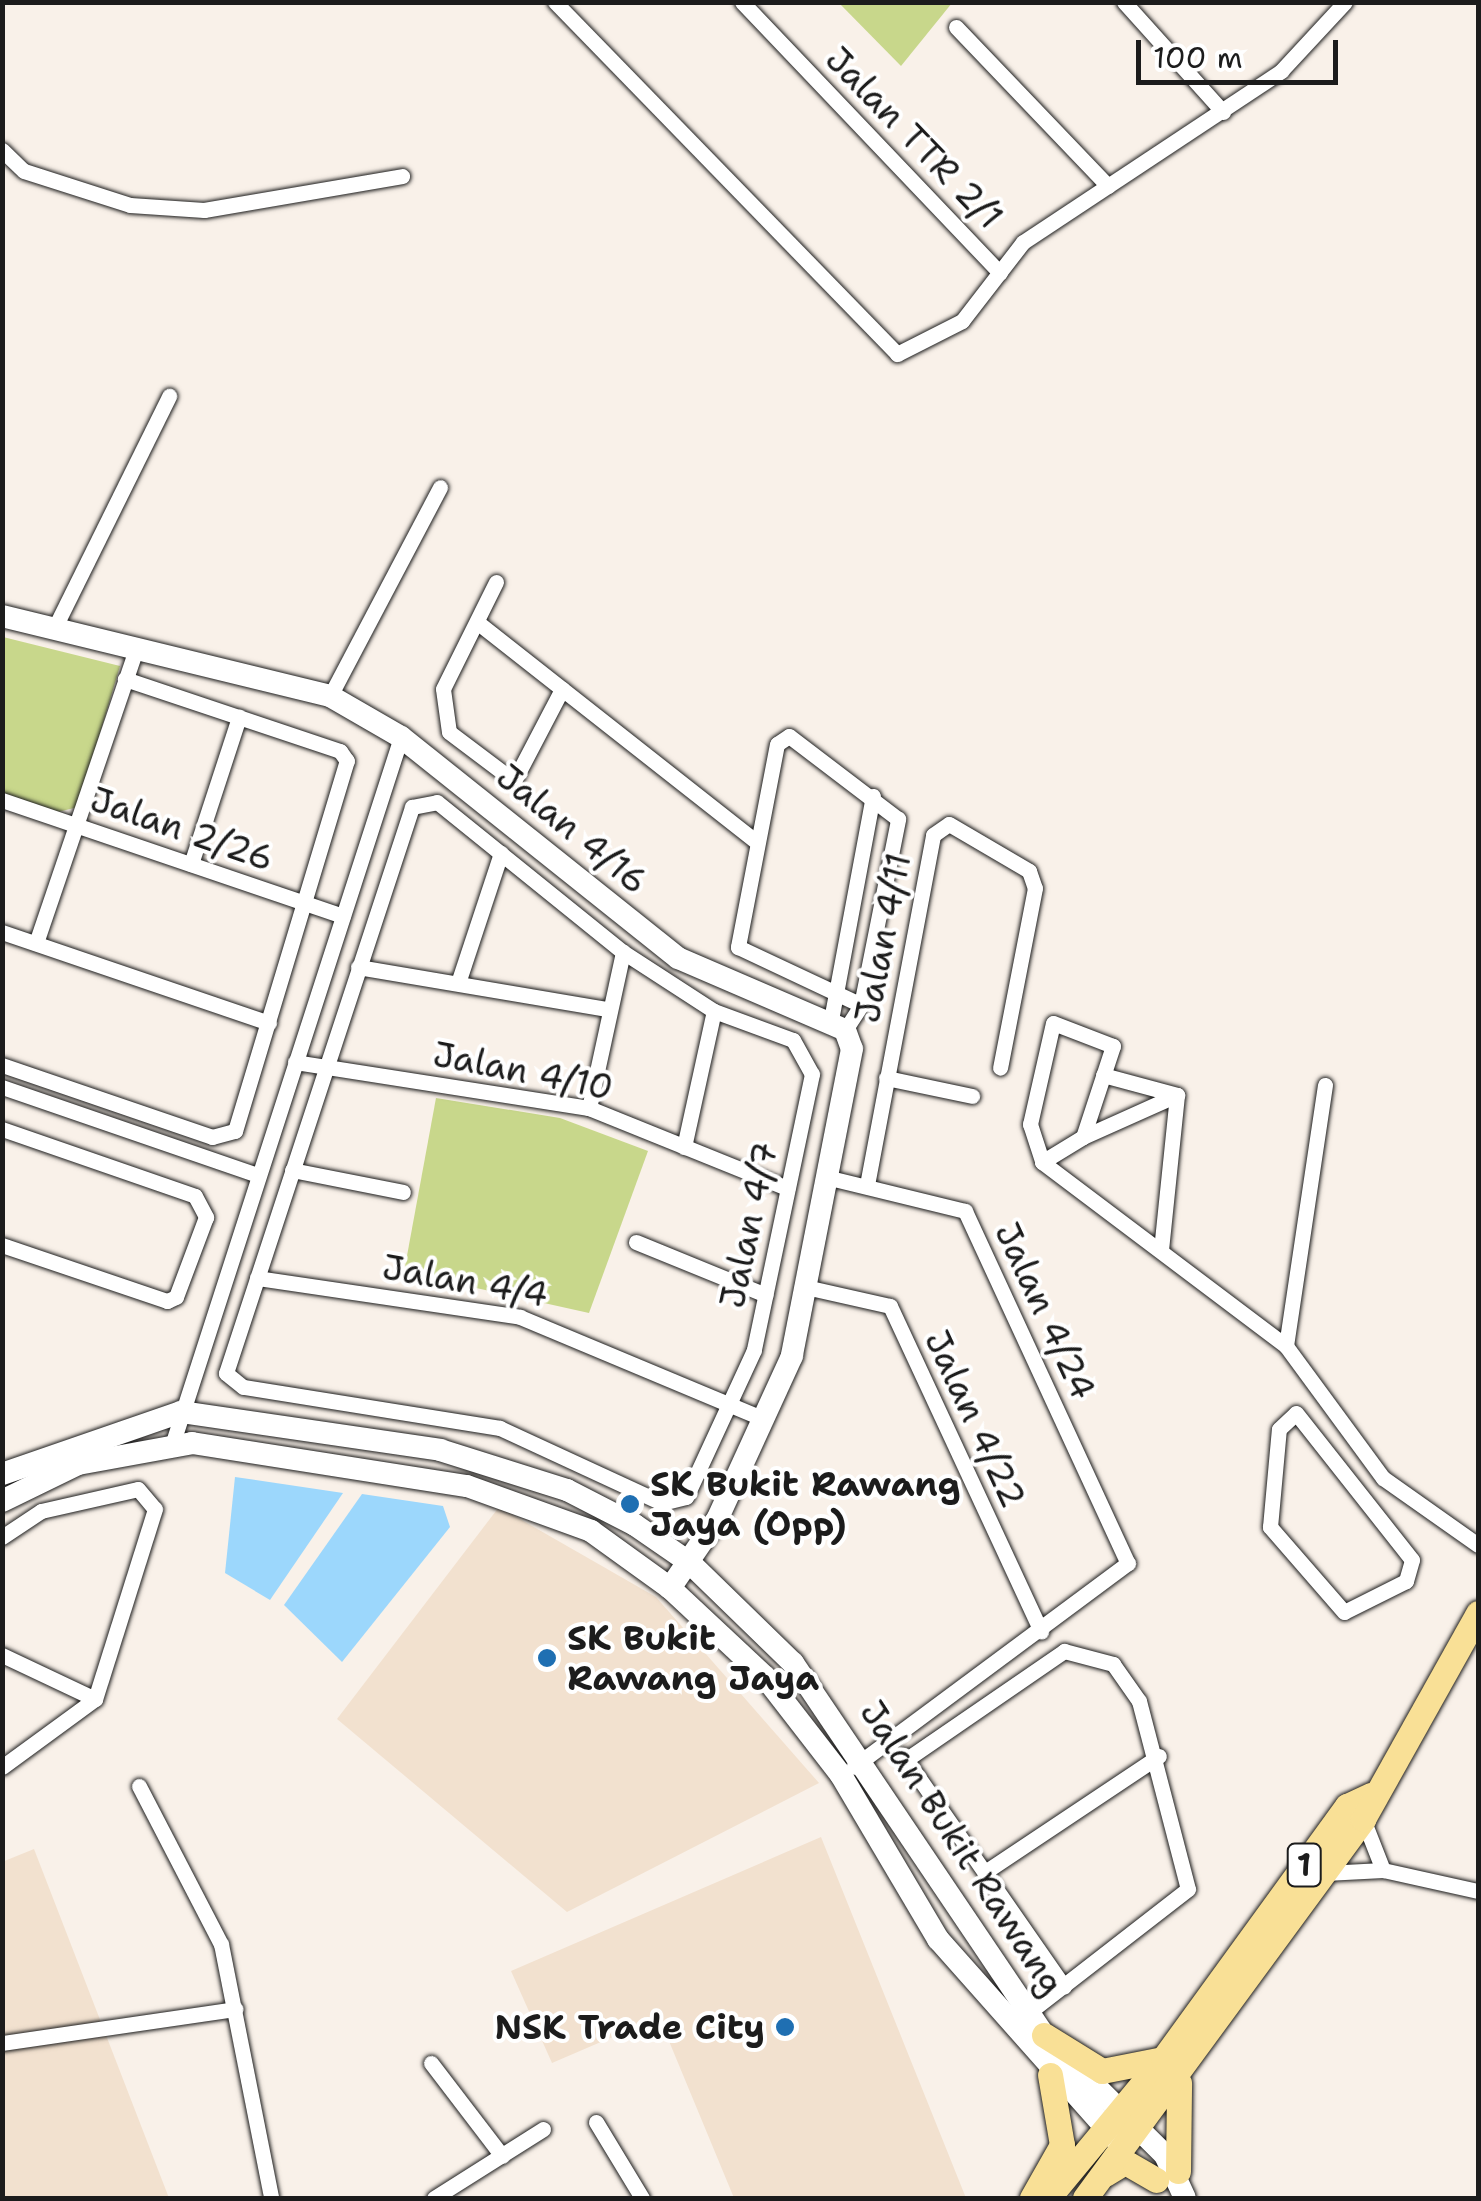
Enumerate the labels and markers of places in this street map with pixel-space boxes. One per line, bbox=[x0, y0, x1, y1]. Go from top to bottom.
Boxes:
place label: SK Bukit Rawang Jaya (Opp) bbox=[650, 1463, 960, 1545]
marker: SK Bukit Rawang Jaya (Opp) bbox=[619, 1493, 641, 1515]
place label: SK Bukit Rawang Jaya bbox=[567, 1617, 819, 1699]
marker: SK Bukit Rawang Jaya bbox=[536, 1647, 558, 1669]
place label: NSK Trade City bbox=[495, 2006, 765, 2048]
marker: NSK Trade City bbox=[774, 2016, 796, 2038]

